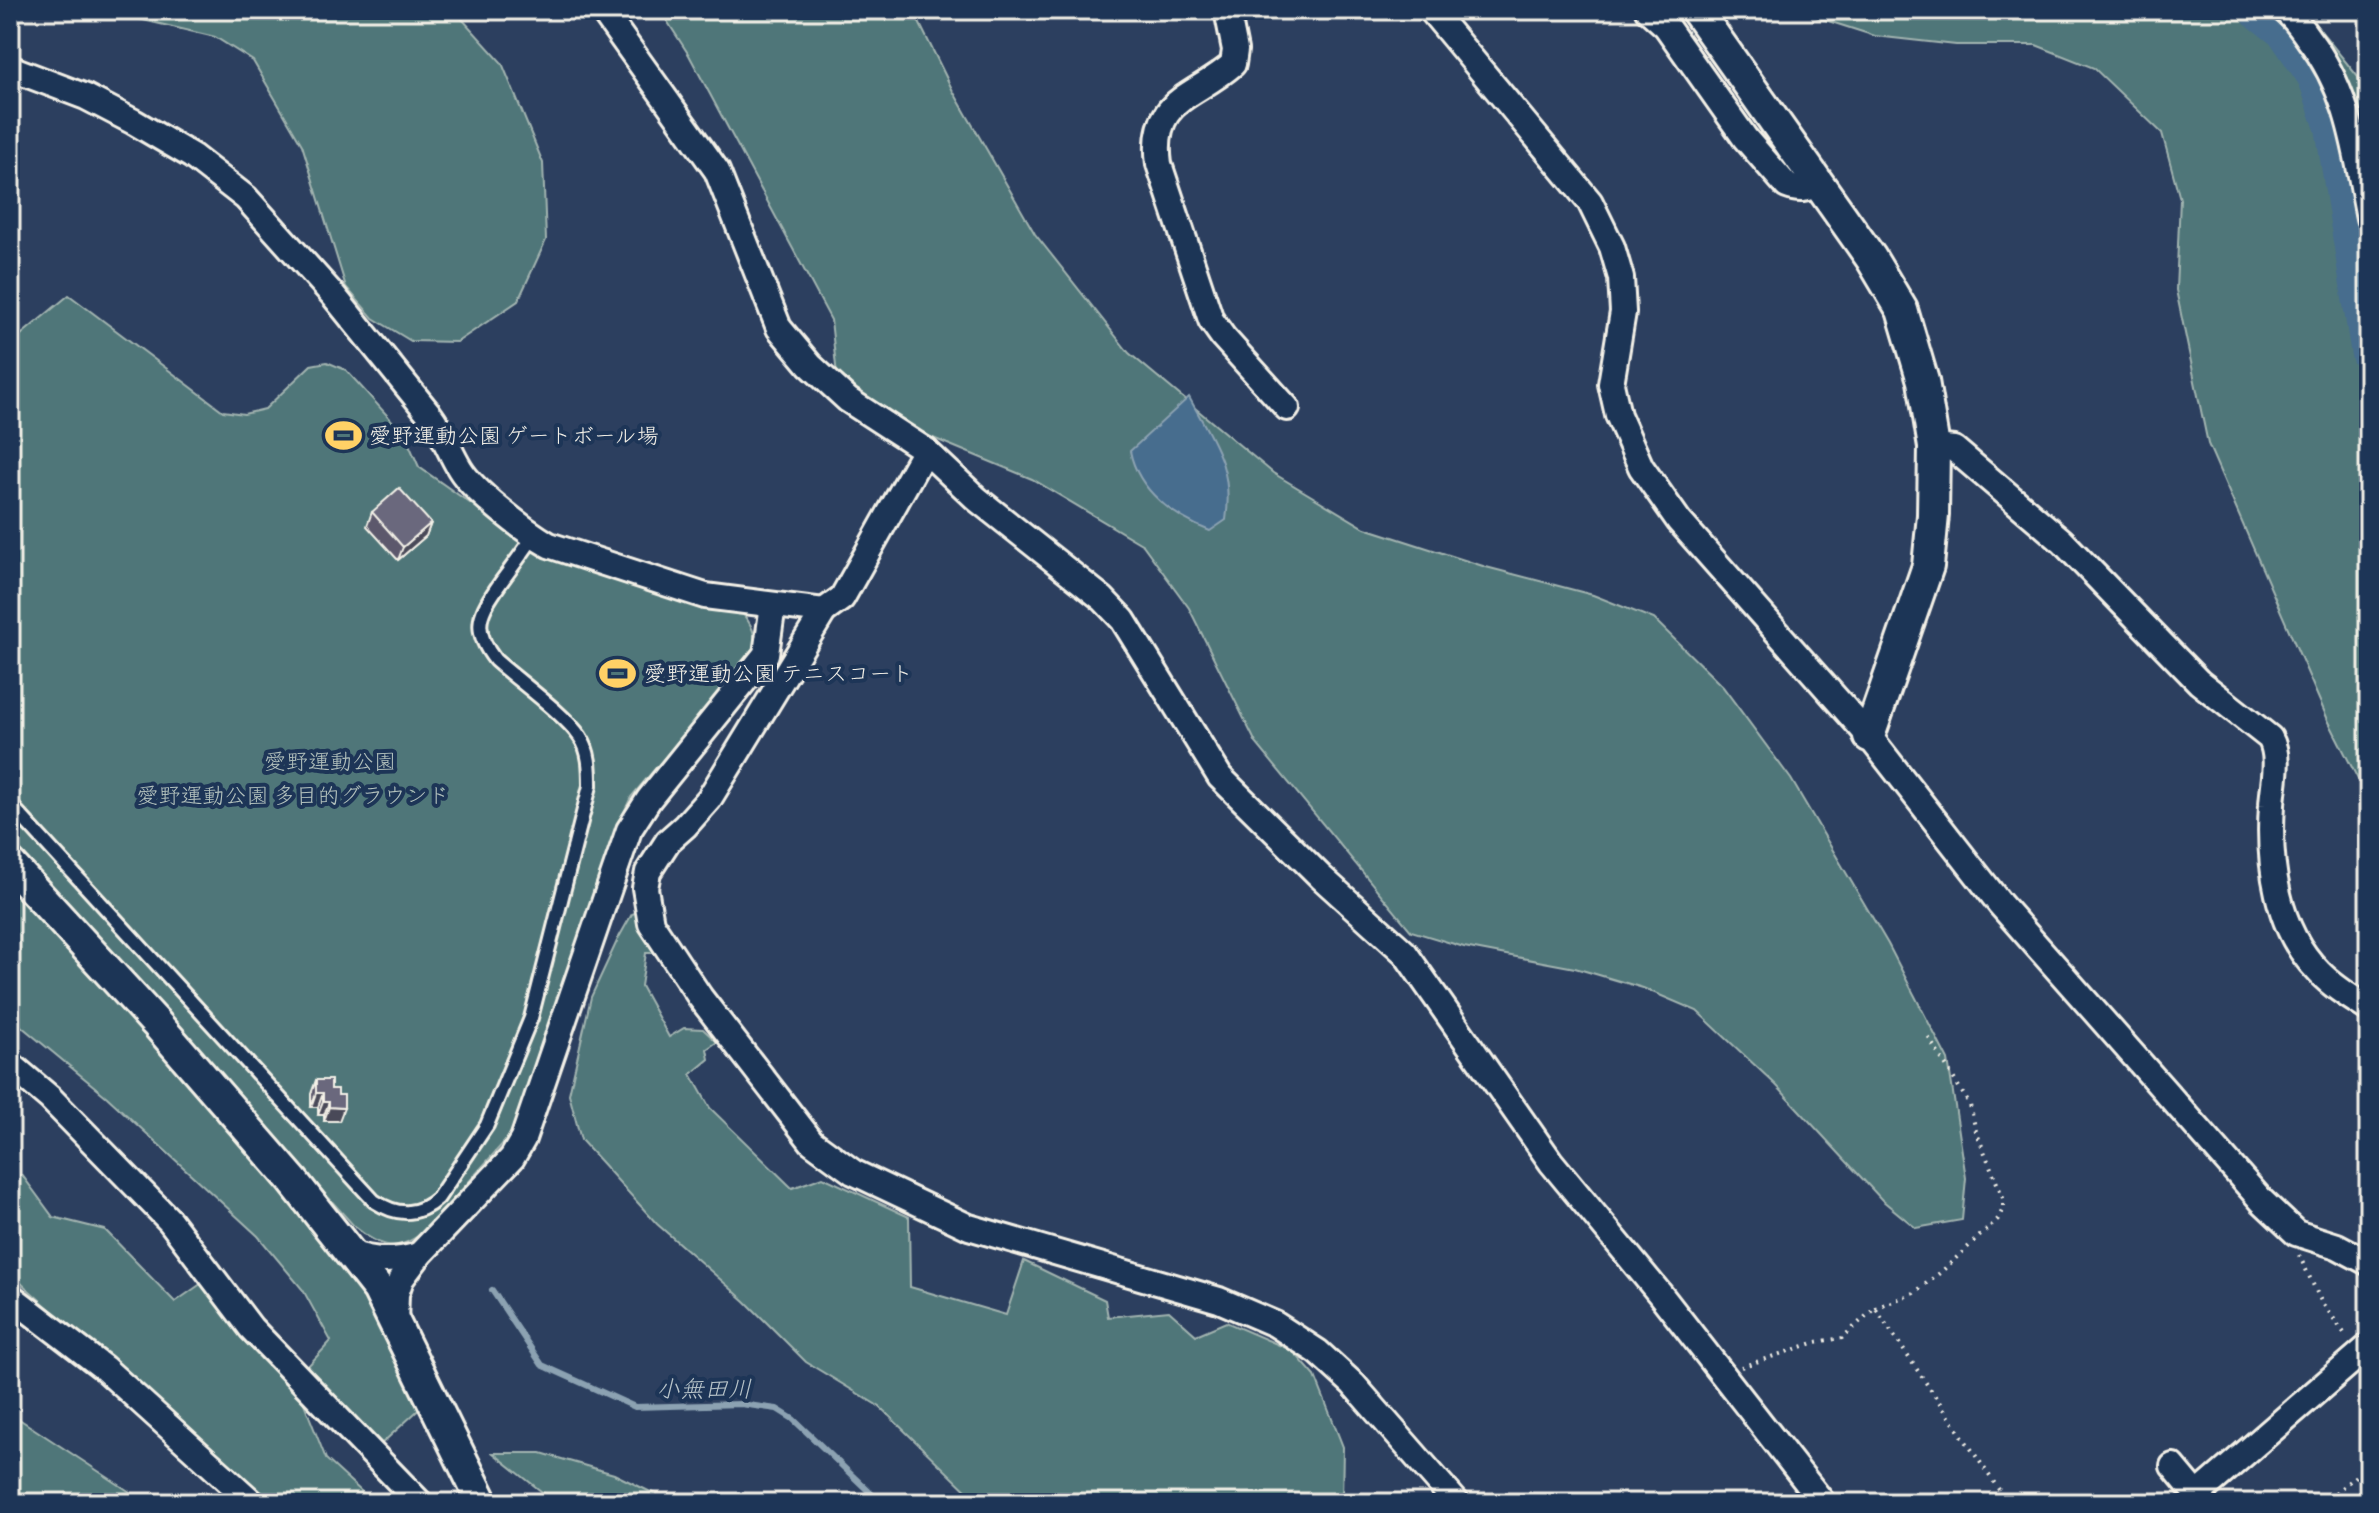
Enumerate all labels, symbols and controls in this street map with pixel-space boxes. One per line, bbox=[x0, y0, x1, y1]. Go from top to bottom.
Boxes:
sports icon: 愛野運動公園 ゲートボール場 bbox=[324, 417, 362, 455]
place label: 愛野運動公園 ゲートボール場 bbox=[369, 422, 658, 450]
sports icon: 愛野運動公園 テニスコート bbox=[599, 655, 637, 693]
place label: 愛野運動公園 テニスコート bbox=[644, 660, 913, 688]
park label: 愛野運動公園 bbox=[264, 748, 396, 776]
park label: 愛野運動公園 多目的グラウンド bbox=[137, 782, 449, 810]
water label: 小無田川 bbox=[656, 1375, 752, 1404]

